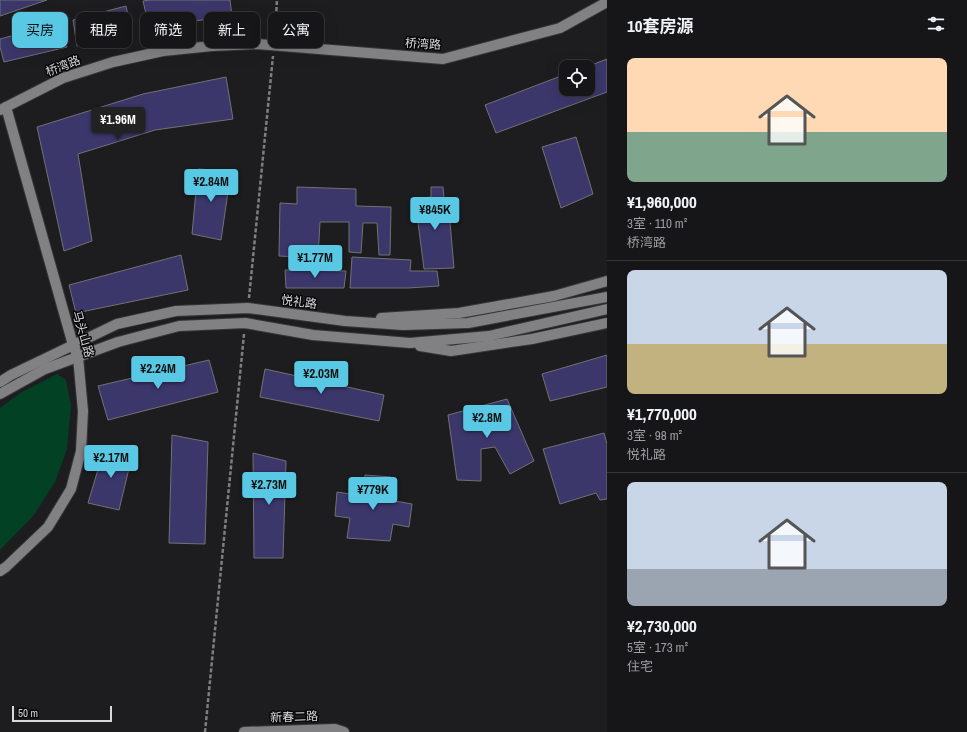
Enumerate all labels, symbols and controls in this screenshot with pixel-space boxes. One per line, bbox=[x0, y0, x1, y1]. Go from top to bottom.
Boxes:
chip: 买房 bbox=[12, 12, 68, 48]
chip: 租房 bbox=[76, 12, 132, 48]
chip: 筛选 bbox=[140, 12, 196, 48]
chip: 新上 bbox=[204, 12, 260, 48]
chip: 公寓 bbox=[268, 12, 324, 48]
icon: filters bbox=[925, 13, 947, 35]
text: 10套房源 bbox=[627, 14, 694, 37]
street label: 桥湾路 bbox=[405, 35, 441, 53]
street label: 桥湾路 bbox=[43, 52, 83, 80]
map controls bbox=[559, 60, 595, 96]
button: locate bbox=[559, 60, 595, 96]
icon: home bbox=[751, 84, 823, 156]
pin: ¥1.96M bbox=[85, 107, 151, 141]
text: ¥1.96M bbox=[100, 111, 136, 128]
pin: ¥2.84M bbox=[178, 169, 244, 203]
text: ¥2.84M bbox=[193, 173, 229, 190]
text: ¥1,960,000 bbox=[627, 190, 697, 213]
pin: ¥845K bbox=[407, 197, 463, 231]
text: ¥845K bbox=[419, 201, 451, 218]
text: 3室 · 110 m² bbox=[627, 215, 687, 232]
text: 桥湾路 bbox=[627, 234, 666, 251]
pin: ¥1.77M bbox=[282, 245, 348, 279]
text: ¥1.77M bbox=[297, 249, 333, 266]
street label: 悦礼路 bbox=[280, 292, 318, 312]
icon: home bbox=[751, 296, 823, 368]
street label: 马头山路 bbox=[69, 309, 97, 359]
pin: ¥2.24M bbox=[125, 356, 191, 390]
text: ¥2.24M bbox=[140, 360, 176, 377]
pin: ¥2.03M bbox=[288, 361, 354, 395]
text: ¥2.03M bbox=[303, 365, 339, 382]
text: ¥1,770,000 bbox=[627, 402, 697, 425]
pin: ¥2.8M bbox=[459, 405, 515, 439]
text: ¥2.8M bbox=[472, 409, 502, 426]
text: 3室 · 98 m² bbox=[627, 427, 682, 444]
pin: ¥2.17M bbox=[78, 445, 144, 479]
text: 悦礼路 bbox=[627, 446, 666, 463]
text: ¥2.17M bbox=[93, 449, 129, 466]
pin: ¥2.73M bbox=[236, 472, 302, 506]
text: ¥2.73M bbox=[251, 476, 287, 493]
pin: ¥779K bbox=[345, 477, 401, 511]
text: ¥779K bbox=[357, 481, 389, 498]
icon: home bbox=[751, 508, 823, 580]
text: ¥2,730,000 bbox=[627, 614, 697, 637]
text: 5室 · 173 m² bbox=[627, 639, 688, 656]
text: 住宅 bbox=[627, 658, 653, 675]
scale bar bbox=[12, 704, 112, 723]
text: 50 m bbox=[18, 706, 38, 720]
street label: 新春二路 bbox=[270, 708, 318, 726]

